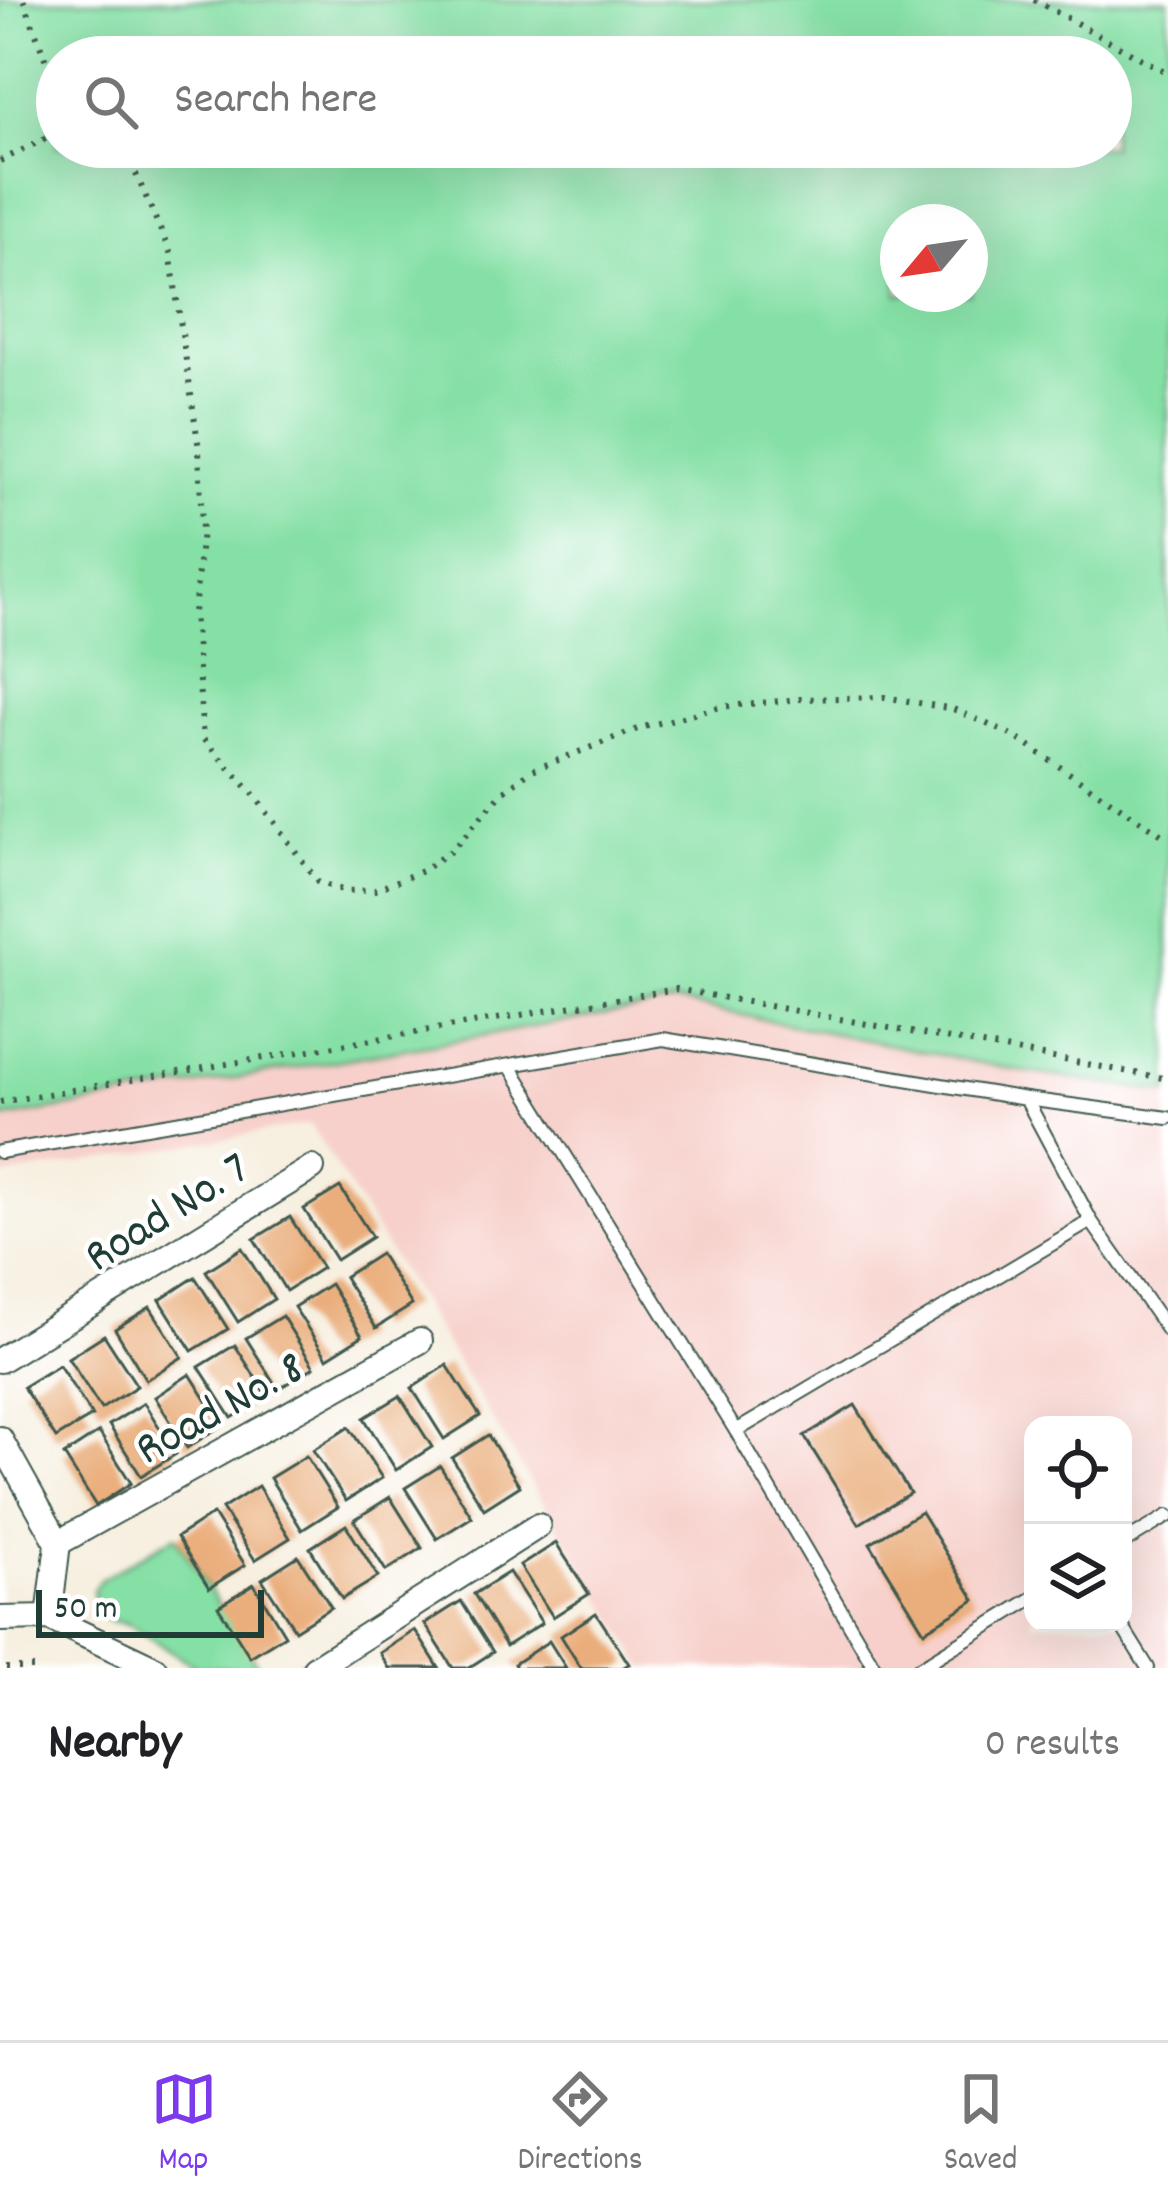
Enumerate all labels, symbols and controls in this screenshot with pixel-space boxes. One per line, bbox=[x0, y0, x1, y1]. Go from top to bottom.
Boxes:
search box bbox=[36, 36, 1132, 168]
icon: search bbox=[78, 69, 144, 135]
text: Search here bbox=[174, 70, 377, 134]
north arrow bbox=[880, 204, 988, 312]
street label: Road No. 7 bbox=[73, 1138, 265, 1293]
street label: Road No. 8 bbox=[124, 1337, 319, 1486]
map controls bbox=[1024, 1416, 1132, 1632]
button: locate bbox=[1024, 1416, 1132, 1524]
button: layers bbox=[1024, 1524, 1132, 1632]
scale bar bbox=[36, 1584, 264, 1637]
text: 50 m bbox=[54, 1587, 118, 1634]
text: Nearby bbox=[48, 1710, 181, 1782]
text: 0 results bbox=[985, 1719, 1120, 1774]
tab: Map bbox=[151, 2066, 217, 2185]
tab: Directions bbox=[518, 2066, 643, 2185]
tab: Saved bbox=[944, 2066, 1017, 2185]

